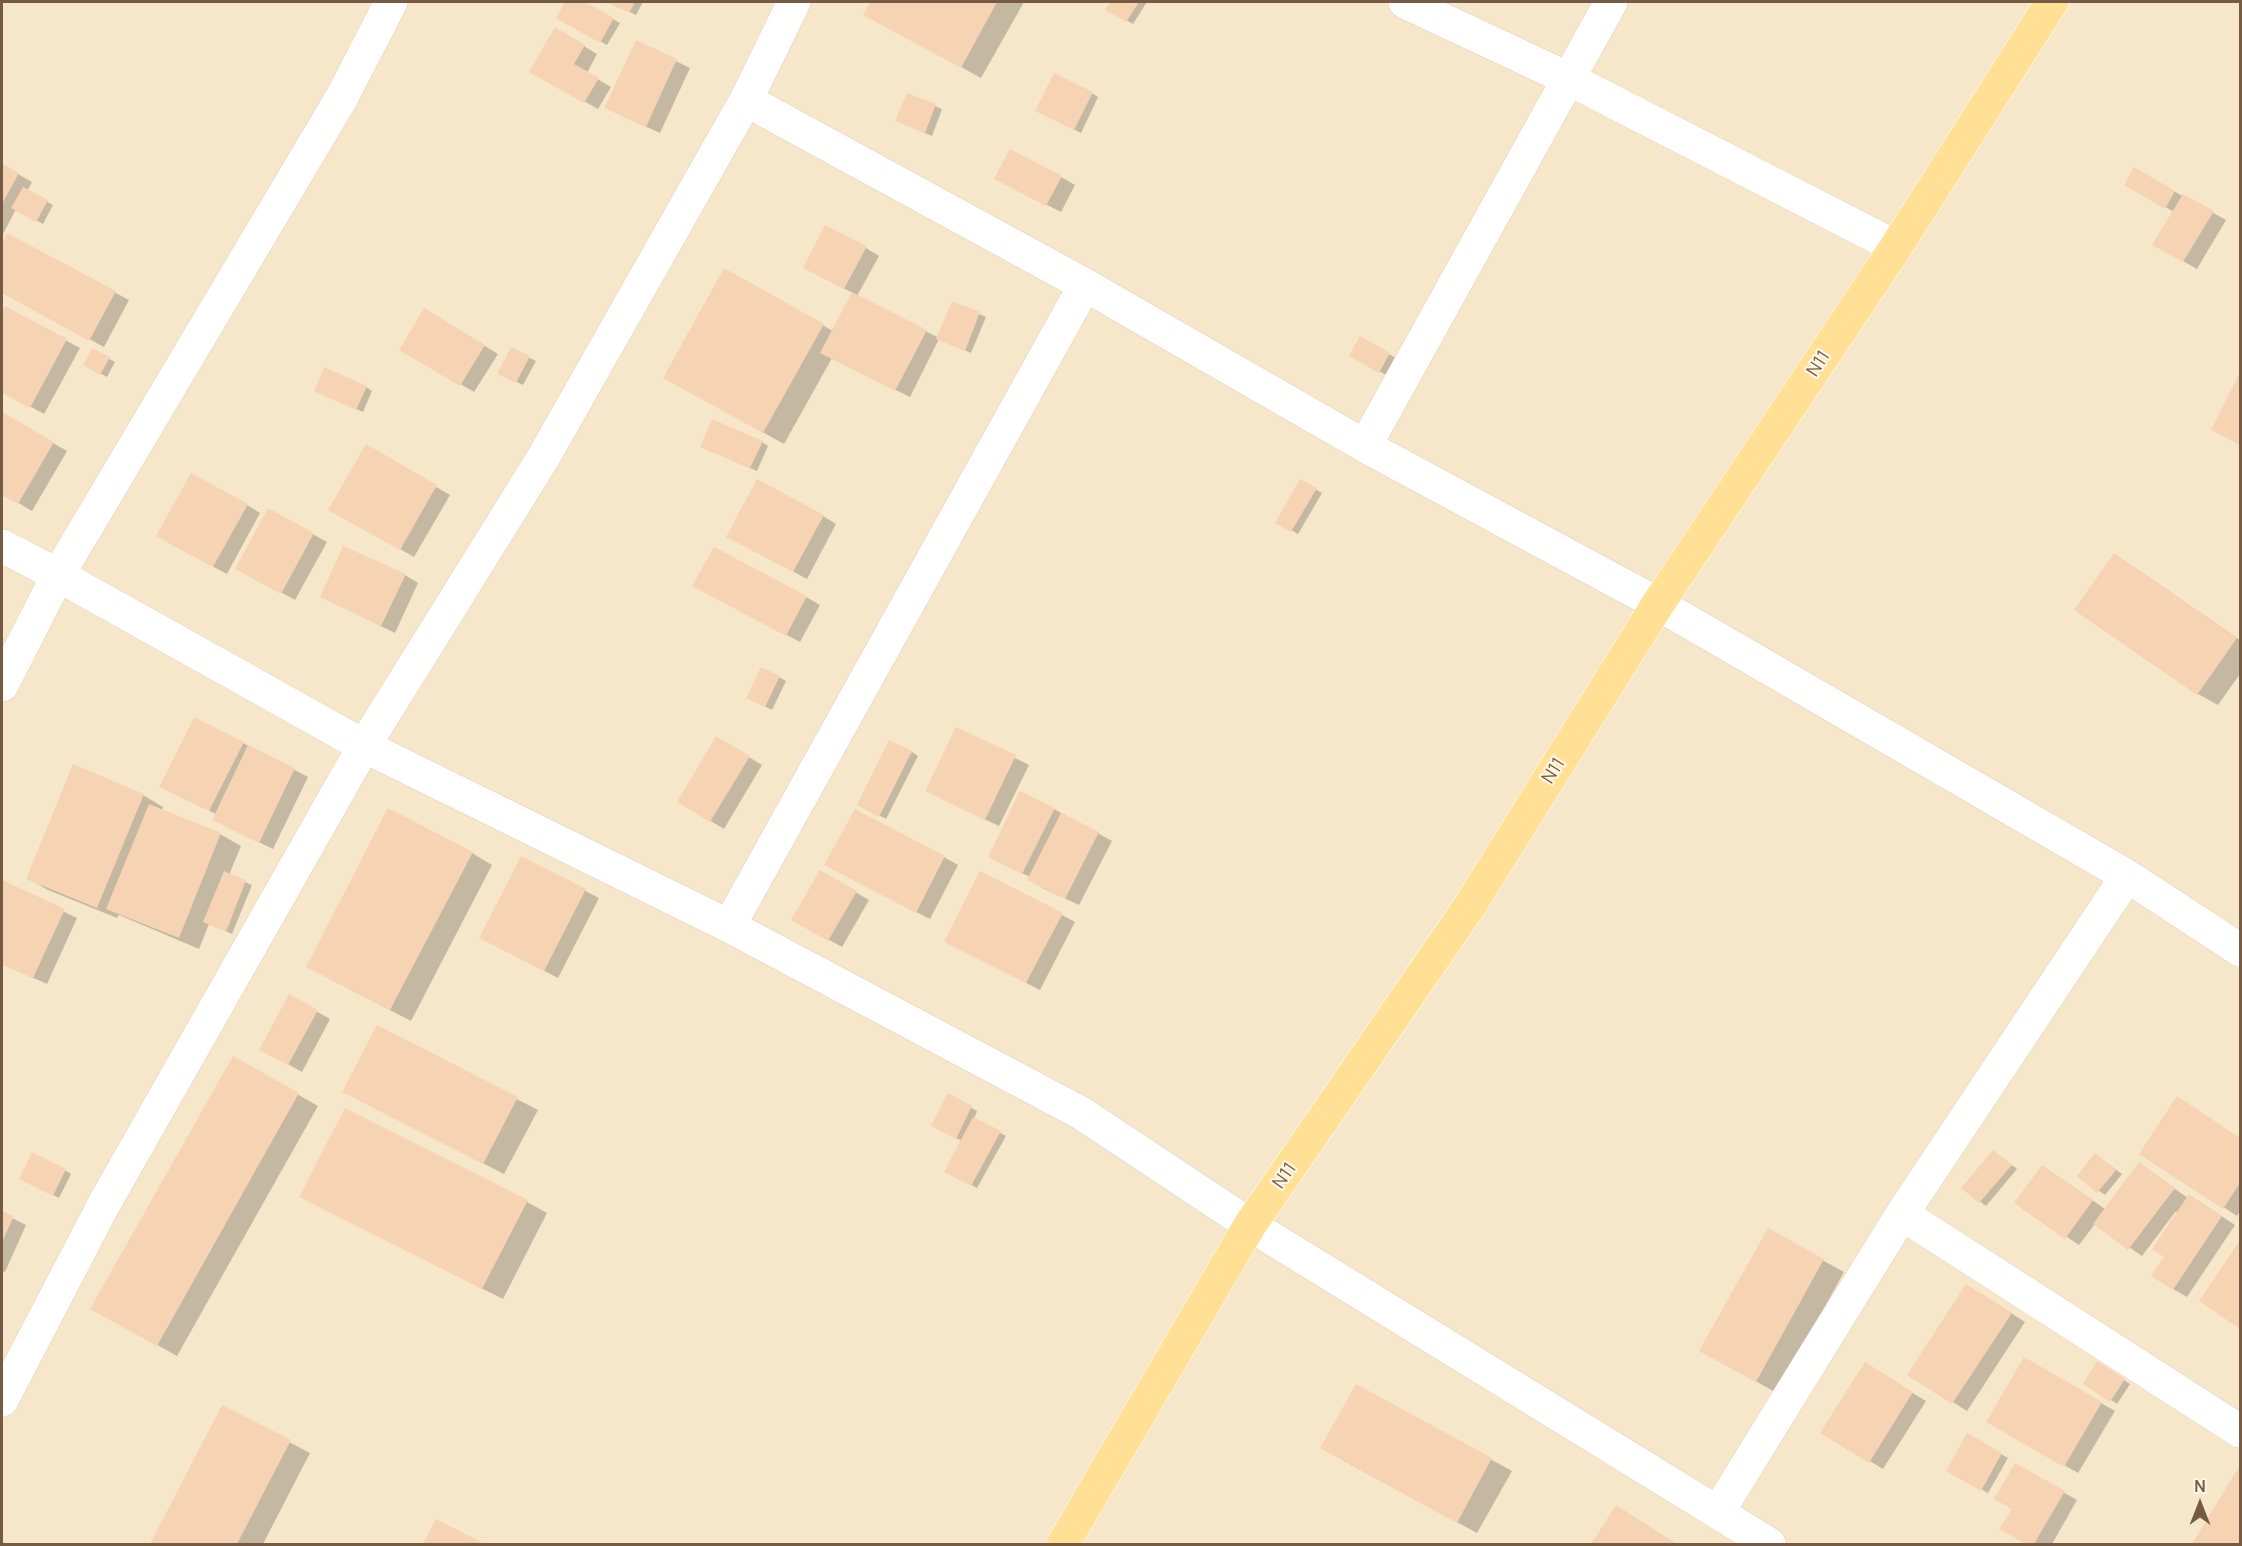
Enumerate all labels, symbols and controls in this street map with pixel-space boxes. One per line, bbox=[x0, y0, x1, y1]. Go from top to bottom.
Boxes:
street label: N11 bbox=[1803, 347, 1835, 381]
street label: N11 bbox=[1538, 754, 1570, 788]
street label: N11 bbox=[1269, 1159, 1301, 1193]
north arrow bbox=[2170, 1474, 2230, 1534]
text: N bbox=[2194, 1475, 2206, 1497]

